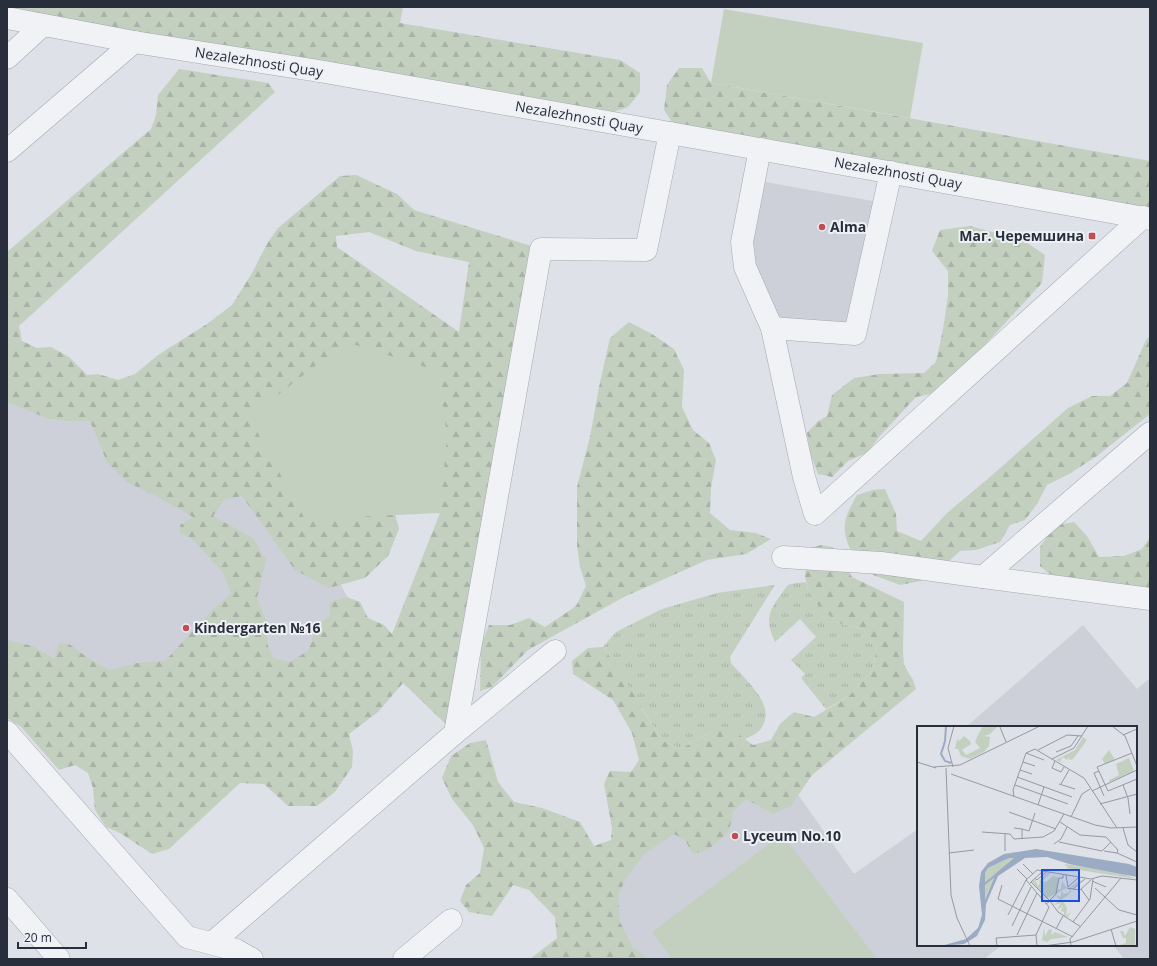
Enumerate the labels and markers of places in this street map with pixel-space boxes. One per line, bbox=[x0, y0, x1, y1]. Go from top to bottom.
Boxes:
place label: Alma bbox=[830, 217, 866, 236]
marker: Alma bbox=[817, 222, 827, 232]
place label: Маг. Черемшина bbox=[959, 226, 1084, 245]
marker: Маг. Черемшина bbox=[1087, 231, 1097, 241]
place label: Kindergarten №16 bbox=[194, 618, 321, 637]
marker: Kindergarten №16 bbox=[181, 623, 191, 633]
place label: Lyceum No.10 bbox=[743, 826, 841, 845]
marker: Lyceum No.10 bbox=[730, 831, 740, 841]

